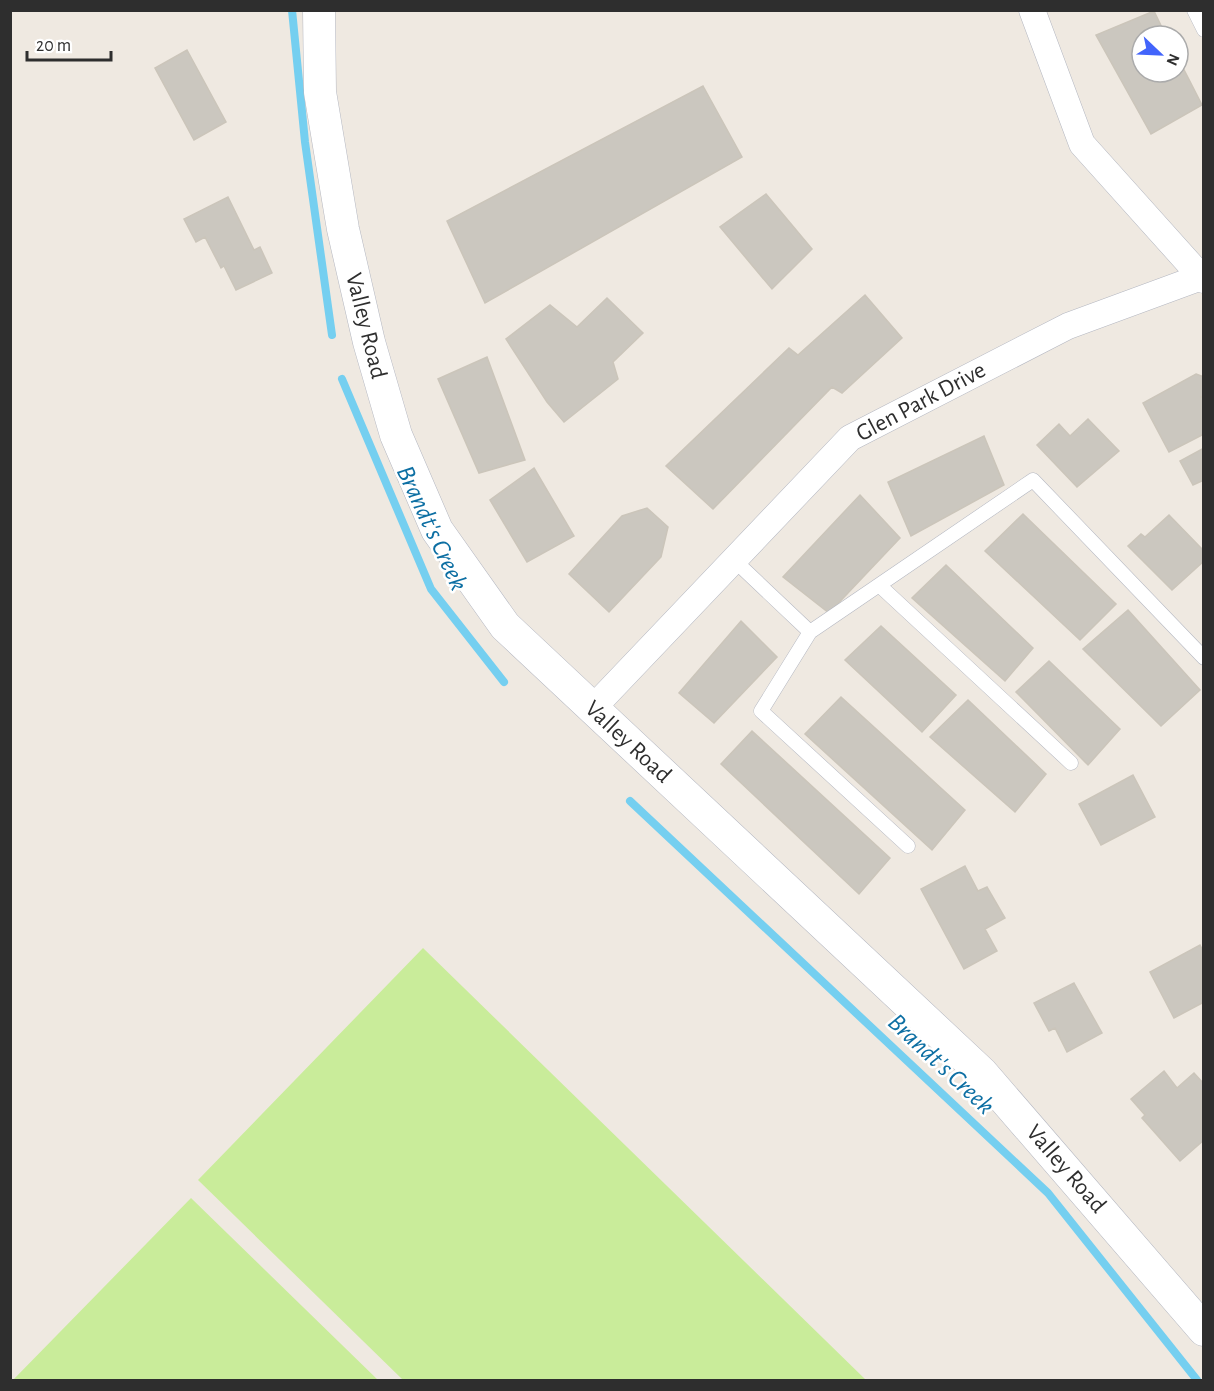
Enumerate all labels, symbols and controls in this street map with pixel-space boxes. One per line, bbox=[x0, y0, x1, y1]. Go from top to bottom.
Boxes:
scale bar bbox=[27, 24, 111, 62]
north arrow bbox=[1130, 24, 1190, 84]
text: 20 m bbox=[36, 37, 71, 55]
text: N bbox=[1163, 51, 1182, 68]
street label: Valley Road bbox=[341, 271, 391, 381]
street label: Glen Park Drive bbox=[852, 358, 990, 446]
water label: Brandt's Creek bbox=[392, 462, 472, 594]
street label: Valley Road bbox=[580, 696, 676, 788]
water label: Brandt's Creek bbox=[883, 1009, 999, 1119]
street label: Valley Road bbox=[1021, 1120, 1111, 1218]

